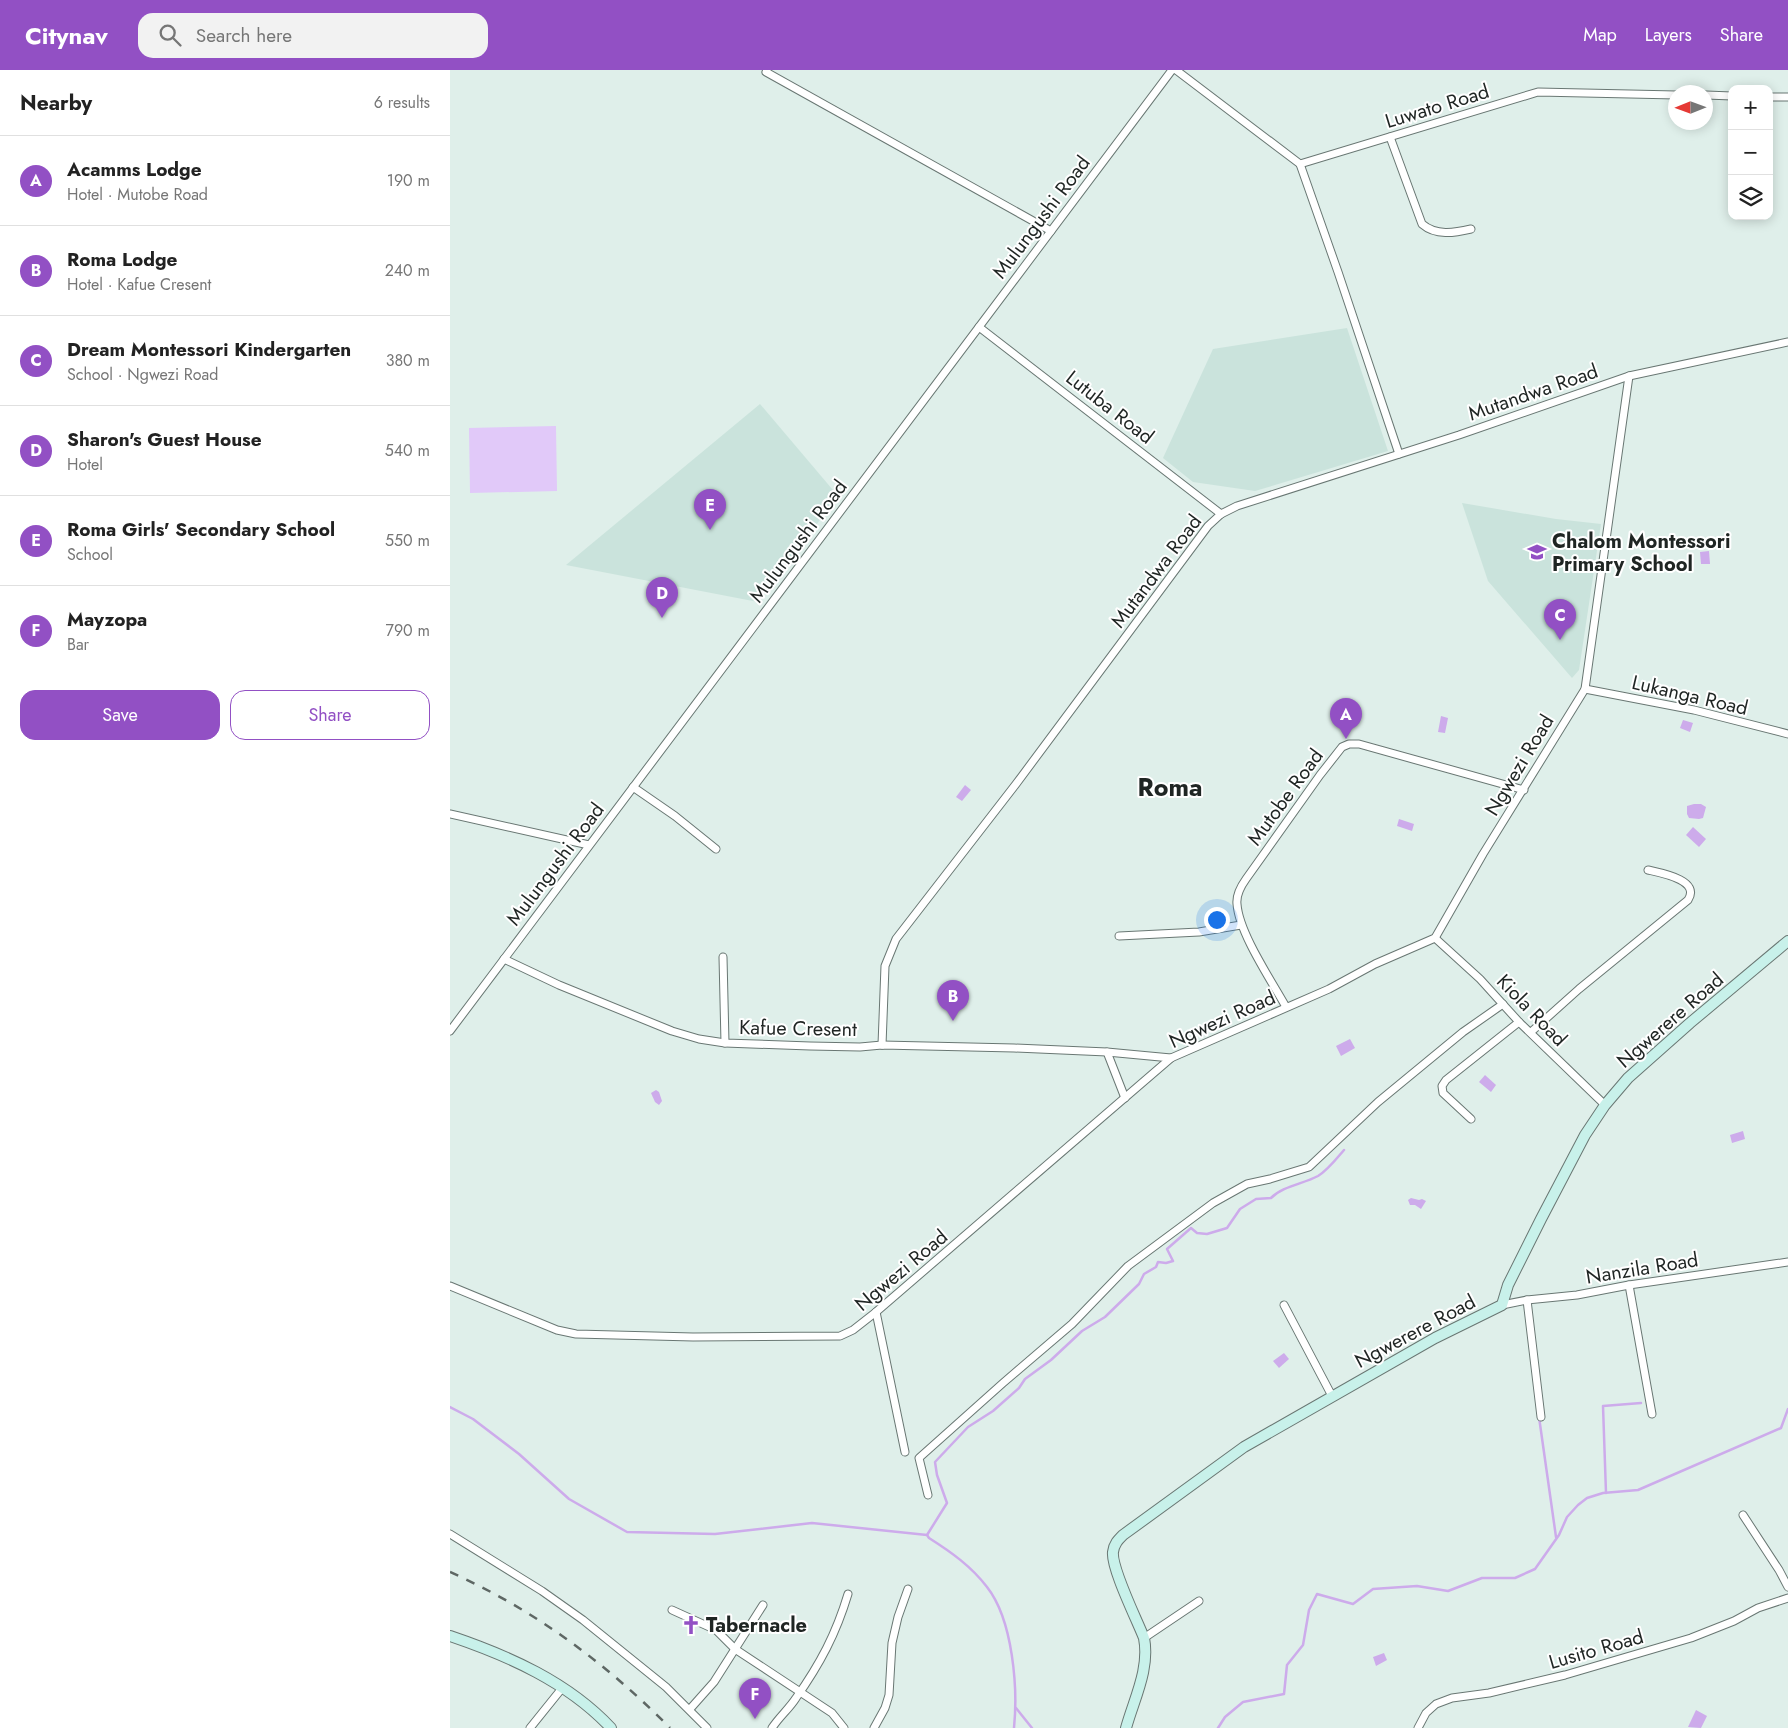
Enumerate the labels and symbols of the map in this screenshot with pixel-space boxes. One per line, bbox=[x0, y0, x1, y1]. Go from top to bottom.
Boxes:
street label: Luwato Road bbox=[1382, 77, 1493, 136]
north arrow bbox=[1668, 85, 1713, 130]
street label: Mulungushi Road bbox=[986, 150, 1097, 285]
street label: Mutandwa Road bbox=[1464, 357, 1602, 428]
street label: Lutuba Road bbox=[1060, 364, 1160, 451]
street label: Mulungushi Road bbox=[743, 474, 854, 609]
pin: E bbox=[694, 489, 726, 530]
street label: Mutandwa Road bbox=[1104, 509, 1209, 634]
place label: Chalom Montessori Primary School bbox=[1552, 527, 1731, 579]
school or university icon: Chalom Montessori Primary School bbox=[1526, 541, 1548, 563]
pin: D bbox=[646, 577, 678, 618]
pin: C bbox=[1544, 599, 1576, 640]
street label: Lukanga Road bbox=[1629, 668, 1751, 723]
pin: A bbox=[1330, 698, 1362, 739]
street label: Ngwezi Road bbox=[1478, 709, 1561, 821]
street label: Mutobe Road bbox=[1240, 743, 1330, 852]
district label: Roma bbox=[1138, 769, 1202, 805]
street label: Mulungushi Road bbox=[500, 797, 611, 932]
your location bbox=[1204, 907, 1230, 933]
street label: Ngwerere Road bbox=[1610, 966, 1730, 1075]
street label: Kiola Road bbox=[1490, 968, 1574, 1053]
pin: B bbox=[937, 980, 969, 1021]
street label: Ngwezi Road bbox=[1164, 983, 1280, 1056]
street label: Kafue Cresent bbox=[739, 1013, 857, 1044]
street label: Ngwezi Road bbox=[848, 1223, 954, 1318]
street label: Nanzila Road bbox=[1584, 1245, 1700, 1292]
street label: Ngwerere Road bbox=[1350, 1287, 1481, 1376]
place label: Tabernacle bbox=[706, 1611, 807, 1640]
church icon: Tabernacle bbox=[680, 1614, 702, 1636]
street label: Lusito Road bbox=[1545, 1622, 1647, 1677]
pin: F bbox=[739, 1678, 771, 1719]

